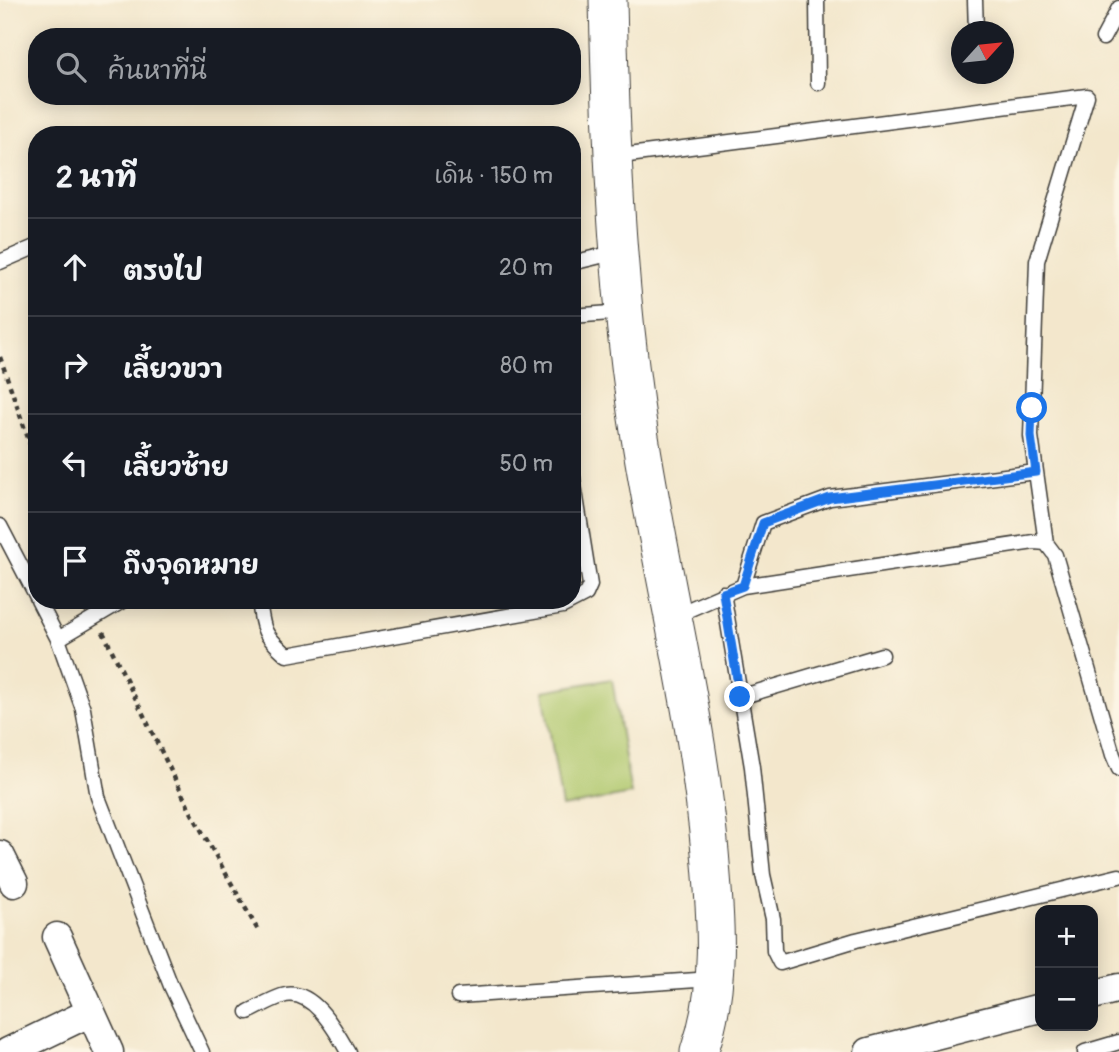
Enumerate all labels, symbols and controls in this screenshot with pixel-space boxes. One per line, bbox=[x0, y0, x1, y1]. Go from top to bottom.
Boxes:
north arrow bbox=[951, 21, 1014, 84]
search box bbox=[28, 28, 581, 105]
icon: search bbox=[52, 48, 90, 86]
text: ค้นหาที่นี่ bbox=[108, 55, 207, 87]
text: 2 นาที bbox=[56, 159, 137, 196]
text: เดิน · 150 m bbox=[435, 161, 553, 190]
icon: ahead bbox=[56, 248, 94, 286]
text: 20 m bbox=[499, 253, 553, 282]
text: ตรงไป bbox=[123, 256, 203, 288]
icon: right bbox=[56, 346, 94, 384]
text: 80 m bbox=[500, 351, 553, 380]
text: เลี้ยวขวา bbox=[123, 354, 223, 386]
route start bbox=[1016, 392, 1047, 423]
icon: left bbox=[56, 444, 94, 482]
text: 50 m bbox=[499, 449, 553, 478]
text: เลี้ยวซ้าย bbox=[123, 452, 229, 484]
icon: arrive bbox=[56, 542, 94, 580]
text: ถึงจุดหมาย bbox=[123, 550, 259, 582]
route end bbox=[724, 681, 755, 712]
map controls bbox=[1035, 905, 1098, 1031]
button: + bbox=[1035, 905, 1098, 968]
button: − bbox=[1035, 968, 1098, 1031]

